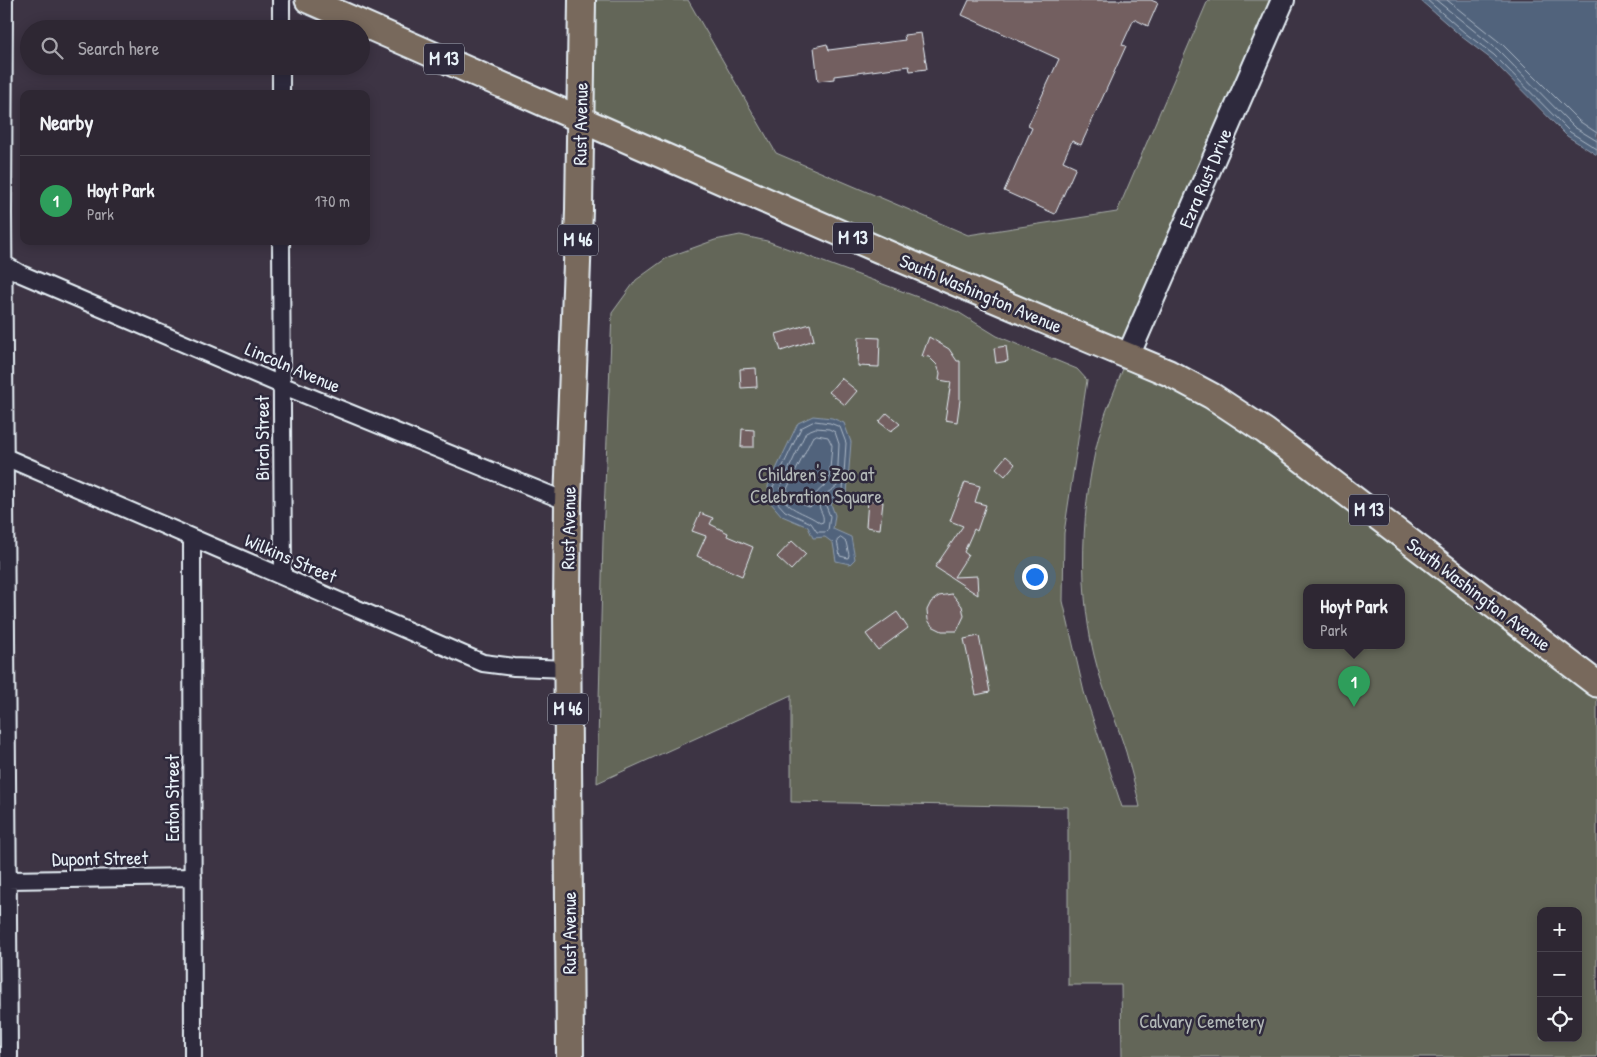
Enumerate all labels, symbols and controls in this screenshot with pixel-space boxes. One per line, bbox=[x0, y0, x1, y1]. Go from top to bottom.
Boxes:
search box bbox=[20, 20, 370, 75]
icon: search bbox=[38, 34, 66, 62]
text: Search here bbox=[78, 35, 159, 61]
road number: M 13 bbox=[424, 44, 464, 74]
street label: Rust Avenue bbox=[566, 82, 594, 166]
text: Nearby bbox=[40, 108, 93, 137]
street label: Ezra Rust Drive bbox=[1172, 124, 1238, 232]
text: Hoyt Park bbox=[87, 177, 154, 203]
text: 1 bbox=[53, 190, 59, 212]
text: 170 m bbox=[315, 190, 350, 212]
text: Park bbox=[87, 203, 114, 225]
road number: M 13 bbox=[833, 222, 873, 254]
road number: M 46 bbox=[558, 224, 598, 256]
street label: South Washington Avenue bbox=[896, 247, 1067, 339]
street label: Lincoln Avenue bbox=[241, 335, 345, 399]
street label: Birch Street bbox=[249, 395, 275, 481]
park label: Children's Zoo at Celebration Square bbox=[750, 461, 882, 509]
street label: Rust Avenue bbox=[554, 486, 582, 570]
road number: M 13 bbox=[1349, 494, 1389, 526]
street label: Wilkins Street bbox=[241, 527, 341, 589]
street label: South Washington Avenue bbox=[1402, 531, 1557, 657]
your location bbox=[1022, 564, 1048, 590]
popup bbox=[1303, 584, 1405, 649]
text: Hoyt Park bbox=[1320, 593, 1388, 619]
text: Park bbox=[1320, 619, 1347, 641]
pin: 1 bbox=[1338, 666, 1370, 707]
road number: M 46 bbox=[548, 694, 588, 724]
street label: Eaton Street bbox=[159, 754, 185, 842]
street label: Dupont Street bbox=[52, 844, 149, 872]
street label: Rust Avenue bbox=[556, 891, 582, 974]
map controls bbox=[1537, 907, 1582, 1042]
button: + bbox=[1537, 907, 1582, 952]
button: − bbox=[1537, 952, 1582, 997]
button: locate bbox=[1537, 997, 1582, 1042]
park label: Calvary Cemetery bbox=[1139, 1008, 1265, 1034]

